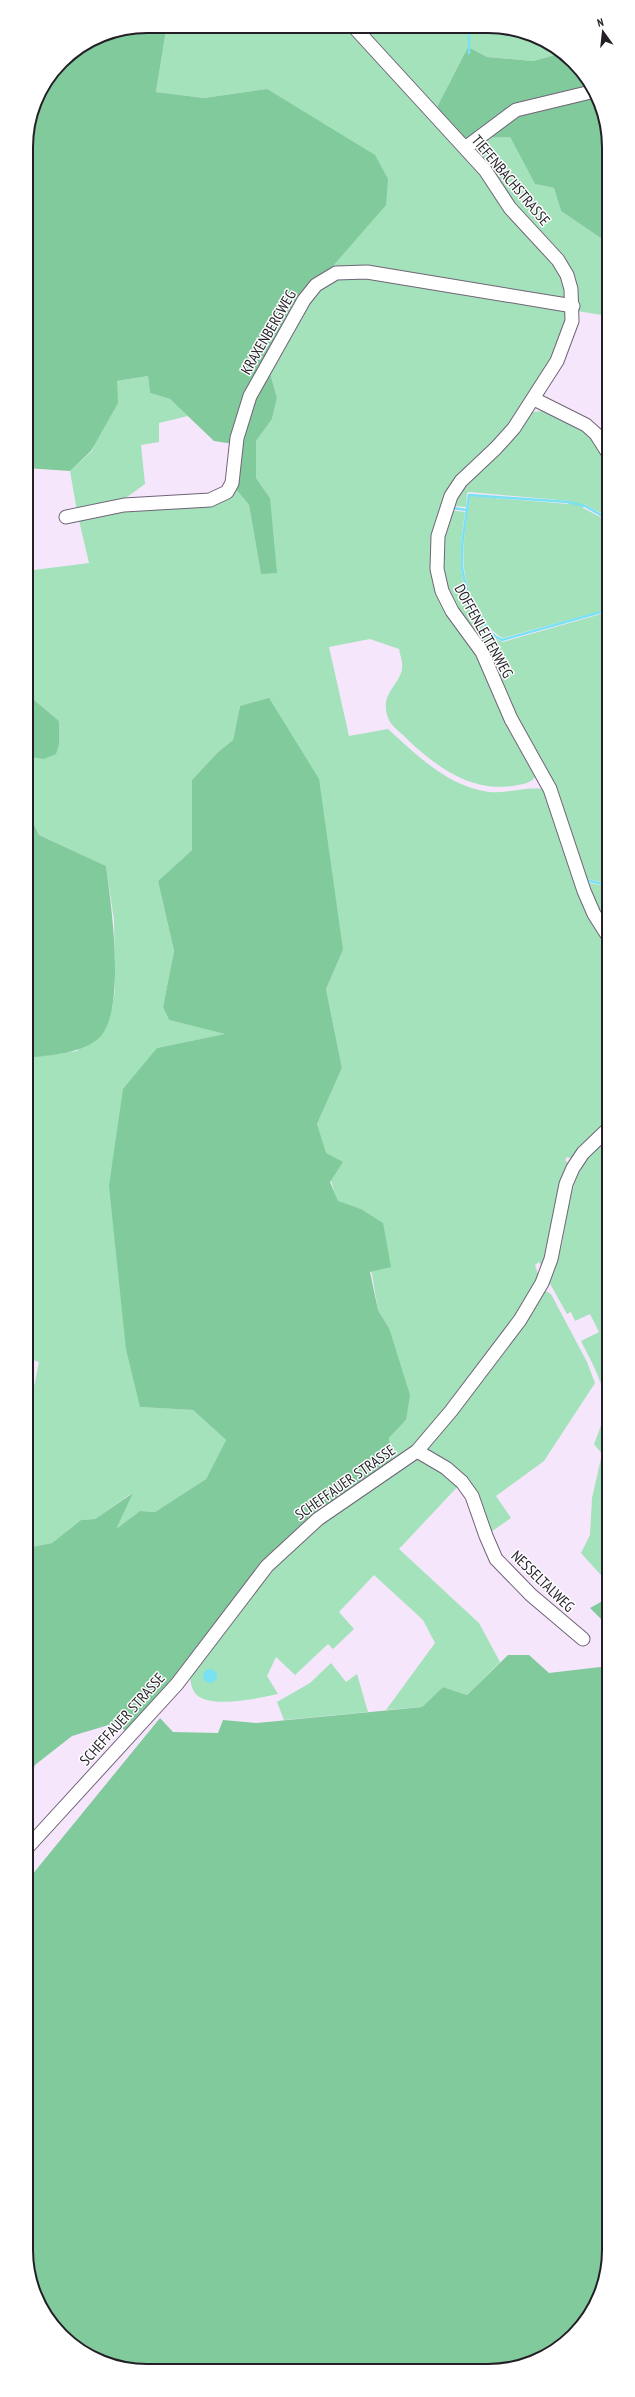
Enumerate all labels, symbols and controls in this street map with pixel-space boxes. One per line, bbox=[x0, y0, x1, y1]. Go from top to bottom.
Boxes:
north arrow bbox=[583, 12, 623, 52]
text: N bbox=[596, 15, 605, 30]
street label: TIEFENBACHSTRASSE bbox=[468, 131, 554, 229]
street label: KRAXENBERGWEG bbox=[236, 286, 300, 378]
street label: DOFFENLEITENWEG bbox=[450, 581, 518, 681]
street label: SCHEFFAUER STRASSE bbox=[291, 1440, 399, 1524]
street label: NESSELTALWEG bbox=[507, 1546, 579, 1616]
street label: SCHEFFAUER STRASSE bbox=[75, 1669, 169, 1769]

